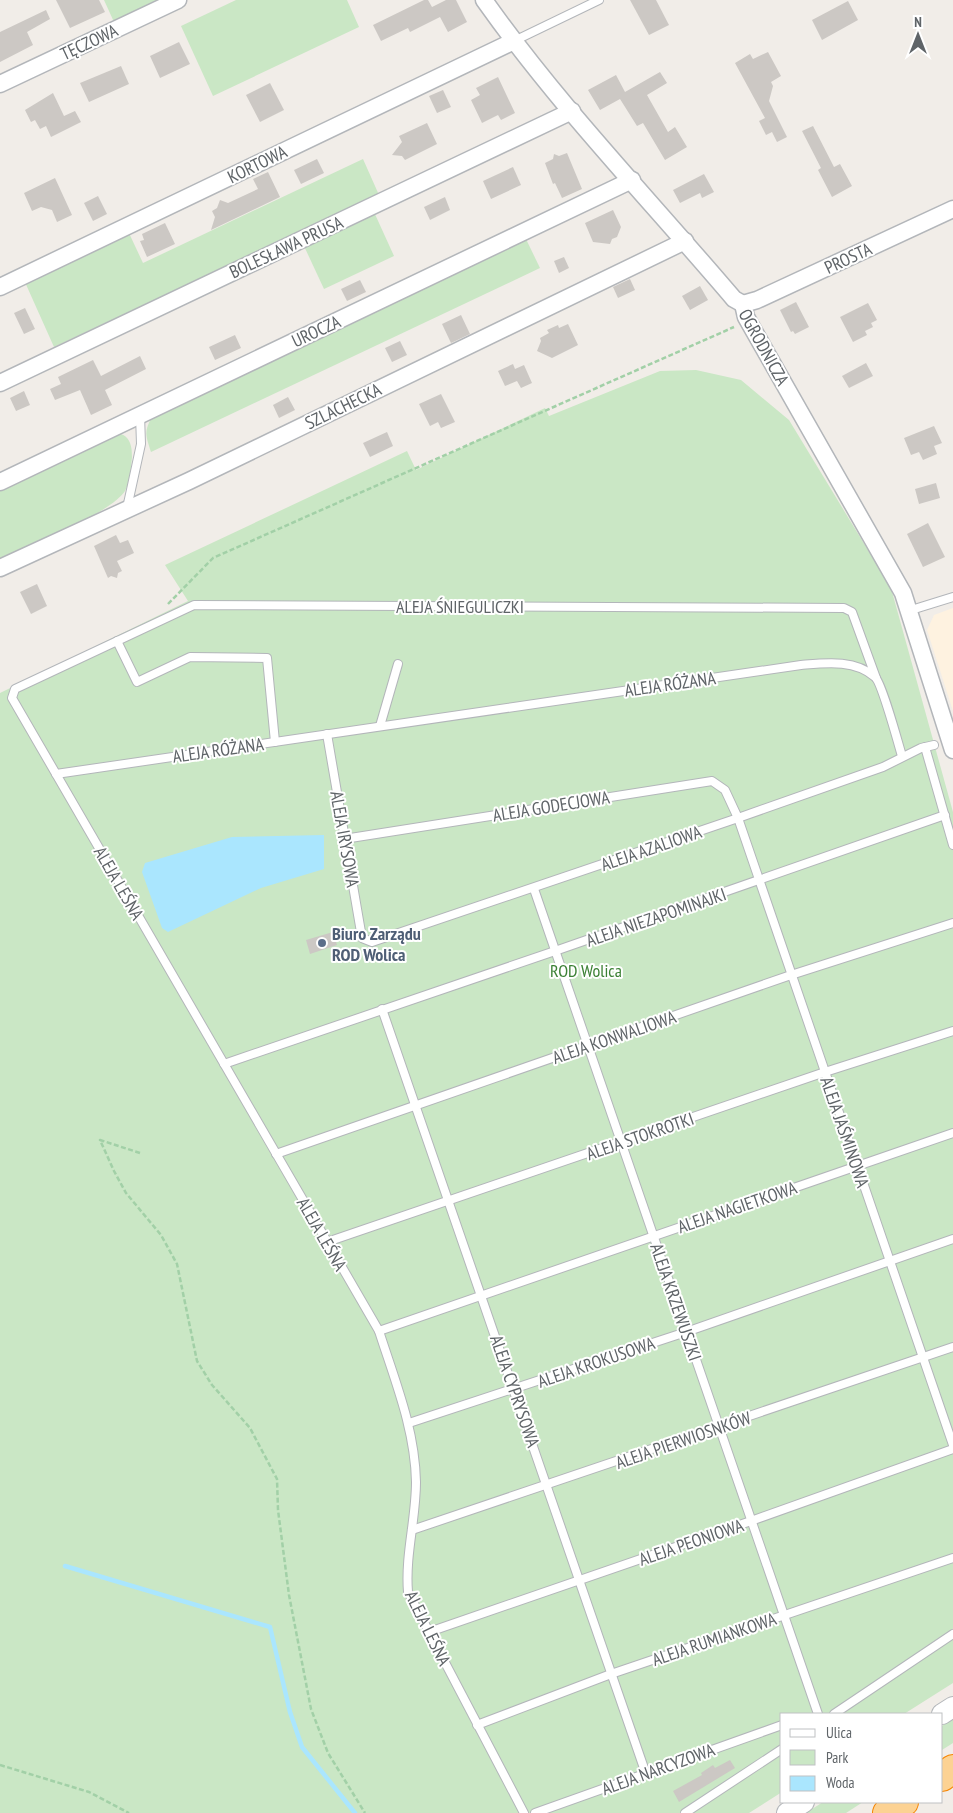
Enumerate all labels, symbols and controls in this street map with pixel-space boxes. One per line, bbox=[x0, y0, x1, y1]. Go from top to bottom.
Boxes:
north arrow bbox=[893, 10, 943, 60]
text: N bbox=[914, 13, 922, 31]
street label: TĘCZOWA bbox=[57, 19, 122, 65]
street label: KORTOWA bbox=[224, 140, 291, 188]
street label: BOLESŁAWA PRUSA bbox=[226, 210, 347, 283]
street label: PROSTA bbox=[821, 237, 876, 279]
street label: OGRODNICZA bbox=[734, 305, 795, 390]
street label: UROCZA bbox=[288, 310, 345, 352]
street label: SZLACHECKA bbox=[301, 377, 385, 434]
street label: ALEJA ŚNIEGULICZKI bbox=[396, 595, 524, 618]
street label: ALEJA RÓŻANA bbox=[623, 666, 718, 702]
street label: ALEJA RÓŻANA bbox=[171, 732, 266, 768]
street label: ALEJA GODECJOWA bbox=[491, 785, 612, 827]
street label: ALEJA IRYSOWA bbox=[325, 789, 365, 889]
street label: ALEJA AZALIOWA bbox=[598, 820, 705, 876]
street label: ALEJA LEŚNA bbox=[89, 842, 149, 924]
street label: ALEJA NIEZAPOMINAJKI bbox=[583, 882, 729, 952]
place label: Biuro Zarządu ROD Wolica bbox=[332, 922, 421, 966]
marker: Biuro Zarządu ROD Wolica bbox=[316, 937, 328, 949]
park label: ROD Wolica bbox=[550, 959, 622, 982]
street label: ALEJA KONWALIOWA bbox=[549, 1005, 679, 1069]
street label: ALEJA JAŚMINOWA bbox=[815, 1074, 875, 1191]
street label: ALEJA STOKROTKI bbox=[583, 1107, 697, 1165]
street label: ALEJA NAGIETKOWA bbox=[674, 1176, 800, 1238]
street label: ALEJA LEŚNA bbox=[292, 1193, 352, 1275]
street label: ALEJA KRZEWUSZKI bbox=[645, 1240, 707, 1364]
street label: ALEJA KROKUSOWA bbox=[534, 1331, 658, 1393]
street label: ALEJA CYPRYSOWA bbox=[485, 1332, 545, 1451]
street label: ALEJA PIERWIOSNKÓW bbox=[612, 1406, 754, 1474]
street label: ALEJA PEONIOWA bbox=[636, 1513, 747, 1571]
street label: ALEJA LEŚNA bbox=[400, 1587, 456, 1670]
street label: ALEJA RUMIANKOWA bbox=[649, 1607, 780, 1671]
legend bbox=[780, 1713, 943, 1803]
text: Ulica bbox=[826, 1723, 852, 1742]
street label: ALEJA NARCYZOWA bbox=[598, 1738, 718, 1800]
text: Park bbox=[826, 1748, 848, 1767]
text: Woda bbox=[826, 1773, 855, 1792]

